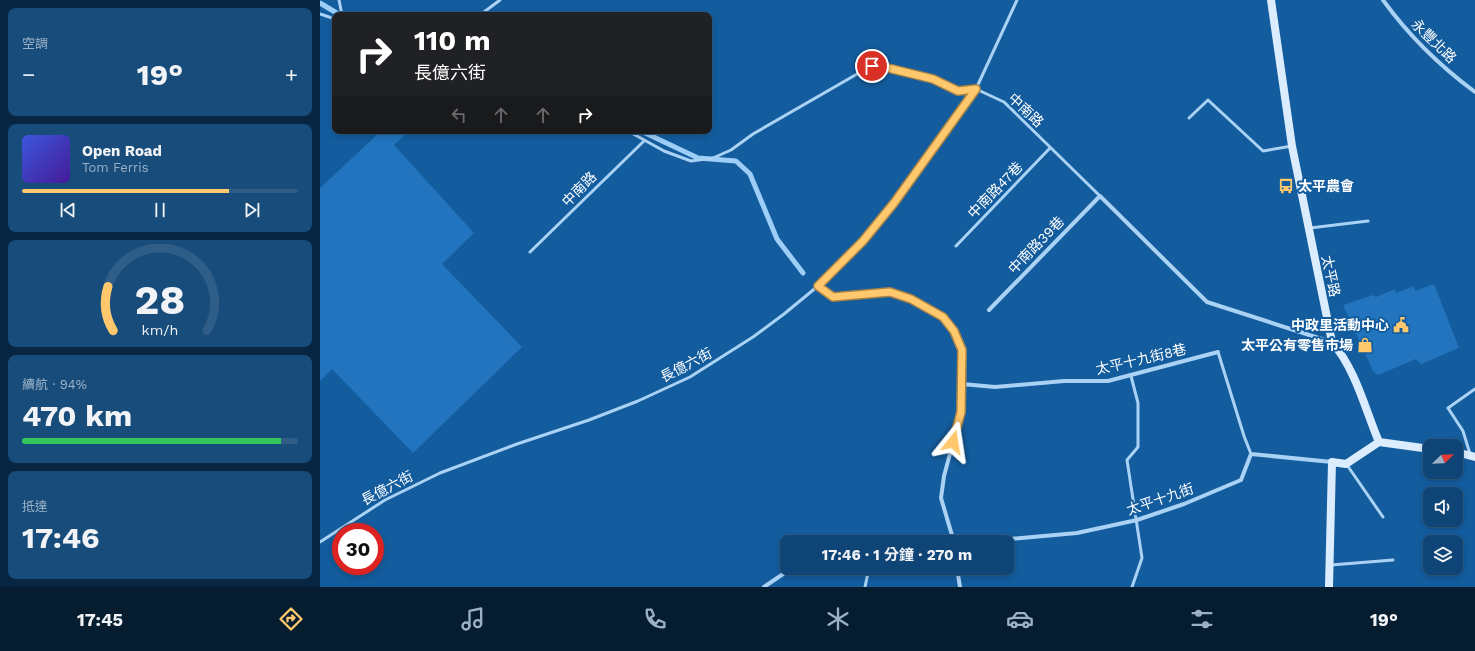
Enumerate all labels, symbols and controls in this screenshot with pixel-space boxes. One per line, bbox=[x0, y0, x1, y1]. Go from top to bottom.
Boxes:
street label: 永豐北路 bbox=[1408, 16, 1460, 66]
text: 110 m bbox=[414, 24, 491, 57]
icon: right bbox=[348, 28, 400, 80]
text: 空調 bbox=[22, 36, 48, 51]
pin bbox=[855, 49, 889, 83]
icon: arrive bbox=[861, 55, 883, 77]
text: 19° bbox=[137, 57, 183, 92]
text: − bbox=[22, 62, 35, 87]
text: + bbox=[285, 62, 298, 87]
text: 長億六街 bbox=[414, 62, 486, 83]
street label: 中南路 bbox=[1005, 90, 1047, 130]
icon: left bbox=[448, 104, 470, 126]
icon: ahead bbox=[490, 104, 512, 126]
icon: ahead bbox=[532, 104, 554, 126]
icon: right bbox=[574, 104, 596, 126]
text: Open Road bbox=[82, 142, 162, 160]
street label: 中南路47巷 bbox=[964, 159, 1026, 221]
text: Tom Ferris bbox=[82, 160, 149, 175]
street label: 中南路 bbox=[558, 168, 600, 210]
bus stop icon: 太平農會 bbox=[1277, 177, 1295, 195]
place label: 太平農會 bbox=[1298, 178, 1354, 194]
icon: previous bbox=[57, 199, 79, 221]
icon: pause bbox=[149, 199, 171, 221]
icon: next bbox=[241, 199, 263, 221]
street label: 中南路39巷 bbox=[1005, 213, 1067, 277]
street label: 太平路 bbox=[1319, 254, 1343, 298]
text: 28 bbox=[135, 275, 185, 324]
public building icon: 中政里活動中心 bbox=[1392, 316, 1410, 334]
place label: 中政里活動中心 bbox=[1291, 317, 1389, 333]
text: km/h bbox=[142, 322, 178, 338]
shop icon: 太平公有零售市場 bbox=[1356, 336, 1374, 354]
place label: 太平公有零售市場 bbox=[1241, 337, 1353, 353]
street label: 太平十九街8巷 bbox=[1094, 341, 1188, 377]
street label: 長億六街 bbox=[658, 345, 714, 385]
text: 續航 · 94% bbox=[22, 377, 87, 392]
text: 470 km bbox=[22, 398, 132, 433]
position arrow bbox=[932, 421, 974, 463]
north arrow bbox=[1423, 439, 1463, 479]
map controls bbox=[1423, 439, 1463, 575]
street label: 長億六街 bbox=[359, 468, 415, 508]
street label: 太平十九街 bbox=[1124, 480, 1196, 518]
button: sound bbox=[1423, 487, 1463, 527]
text: 抵達 bbox=[22, 499, 48, 514]
text: 17:46 bbox=[22, 520, 100, 555]
speed limit sign: 30 bbox=[332, 523, 384, 575]
button: layers bbox=[1423, 535, 1463, 575]
text: 17:46 · 1 分鐘 · 270 m bbox=[822, 546, 972, 564]
icon: directions bbox=[277, 605, 305, 633]
icon: music bbox=[459, 605, 487, 633]
icon: phone bbox=[641, 605, 669, 633]
icon: climate bbox=[824, 605, 852, 633]
icon: car bbox=[1006, 605, 1034, 633]
icon: filters bbox=[1188, 605, 1216, 633]
text: 17:45 bbox=[77, 609, 123, 630]
text: 19° bbox=[1370, 609, 1398, 630]

